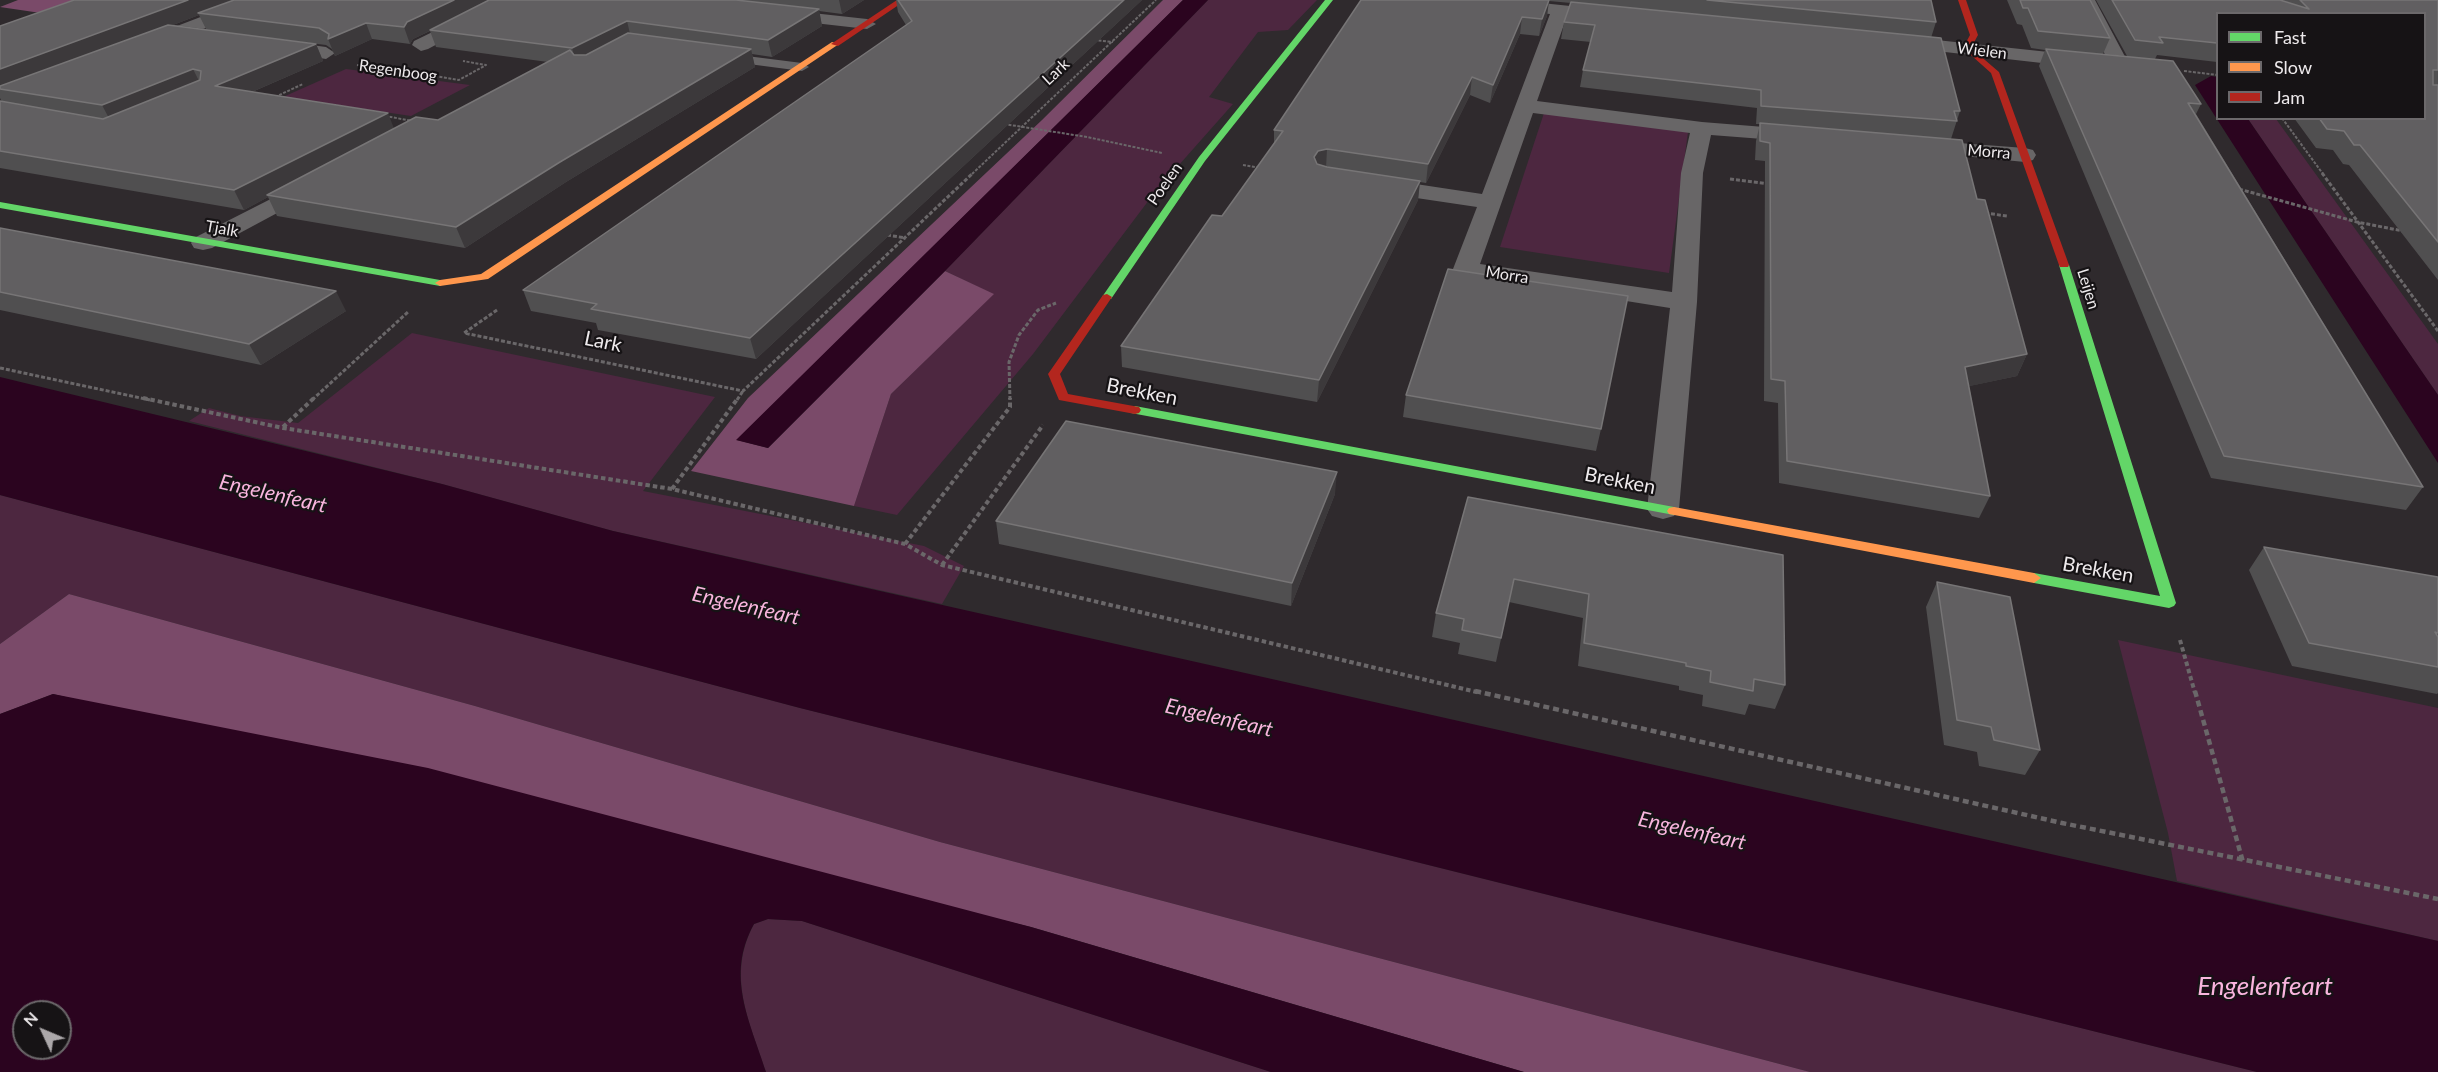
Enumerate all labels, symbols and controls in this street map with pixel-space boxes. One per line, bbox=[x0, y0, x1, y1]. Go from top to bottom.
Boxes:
legend bbox=[2216, 12, 2426, 120]
text: Fast bbox=[2274, 26, 2306, 48]
street label: Wielen bbox=[1956, 38, 2008, 64]
street label: Lark bbox=[1038, 55, 1074, 89]
street label: Regenboog bbox=[358, 56, 438, 86]
text: Slow bbox=[2274, 56, 2312, 78]
text: Jam bbox=[2274, 86, 2305, 108]
street label: Morra bbox=[1967, 141, 2011, 163]
street label: Poelen bbox=[1143, 159, 1187, 209]
street label: Tjalk bbox=[204, 217, 240, 241]
street label: Morra bbox=[1484, 262, 1530, 288]
street label: Leijen bbox=[2073, 267, 2103, 311]
street label: Lark bbox=[582, 326, 624, 358]
street label: Brekken bbox=[1105, 373, 1179, 411]
street label: Brekken bbox=[1583, 462, 1657, 500]
water label: Engelenfeart bbox=[217, 469, 329, 519]
street label: Brekken bbox=[2061, 552, 2135, 588]
water label: Engelenfeart bbox=[690, 581, 802, 631]
water label: Engelenfeart bbox=[1163, 693, 1275, 743]
water label: Engelenfeart bbox=[1636, 806, 1748, 856]
water label: Engelenfeart bbox=[2197, 971, 2333, 1003]
north arrow bbox=[12, 1000, 72, 1060]
text: N bbox=[19, 1008, 41, 1030]

